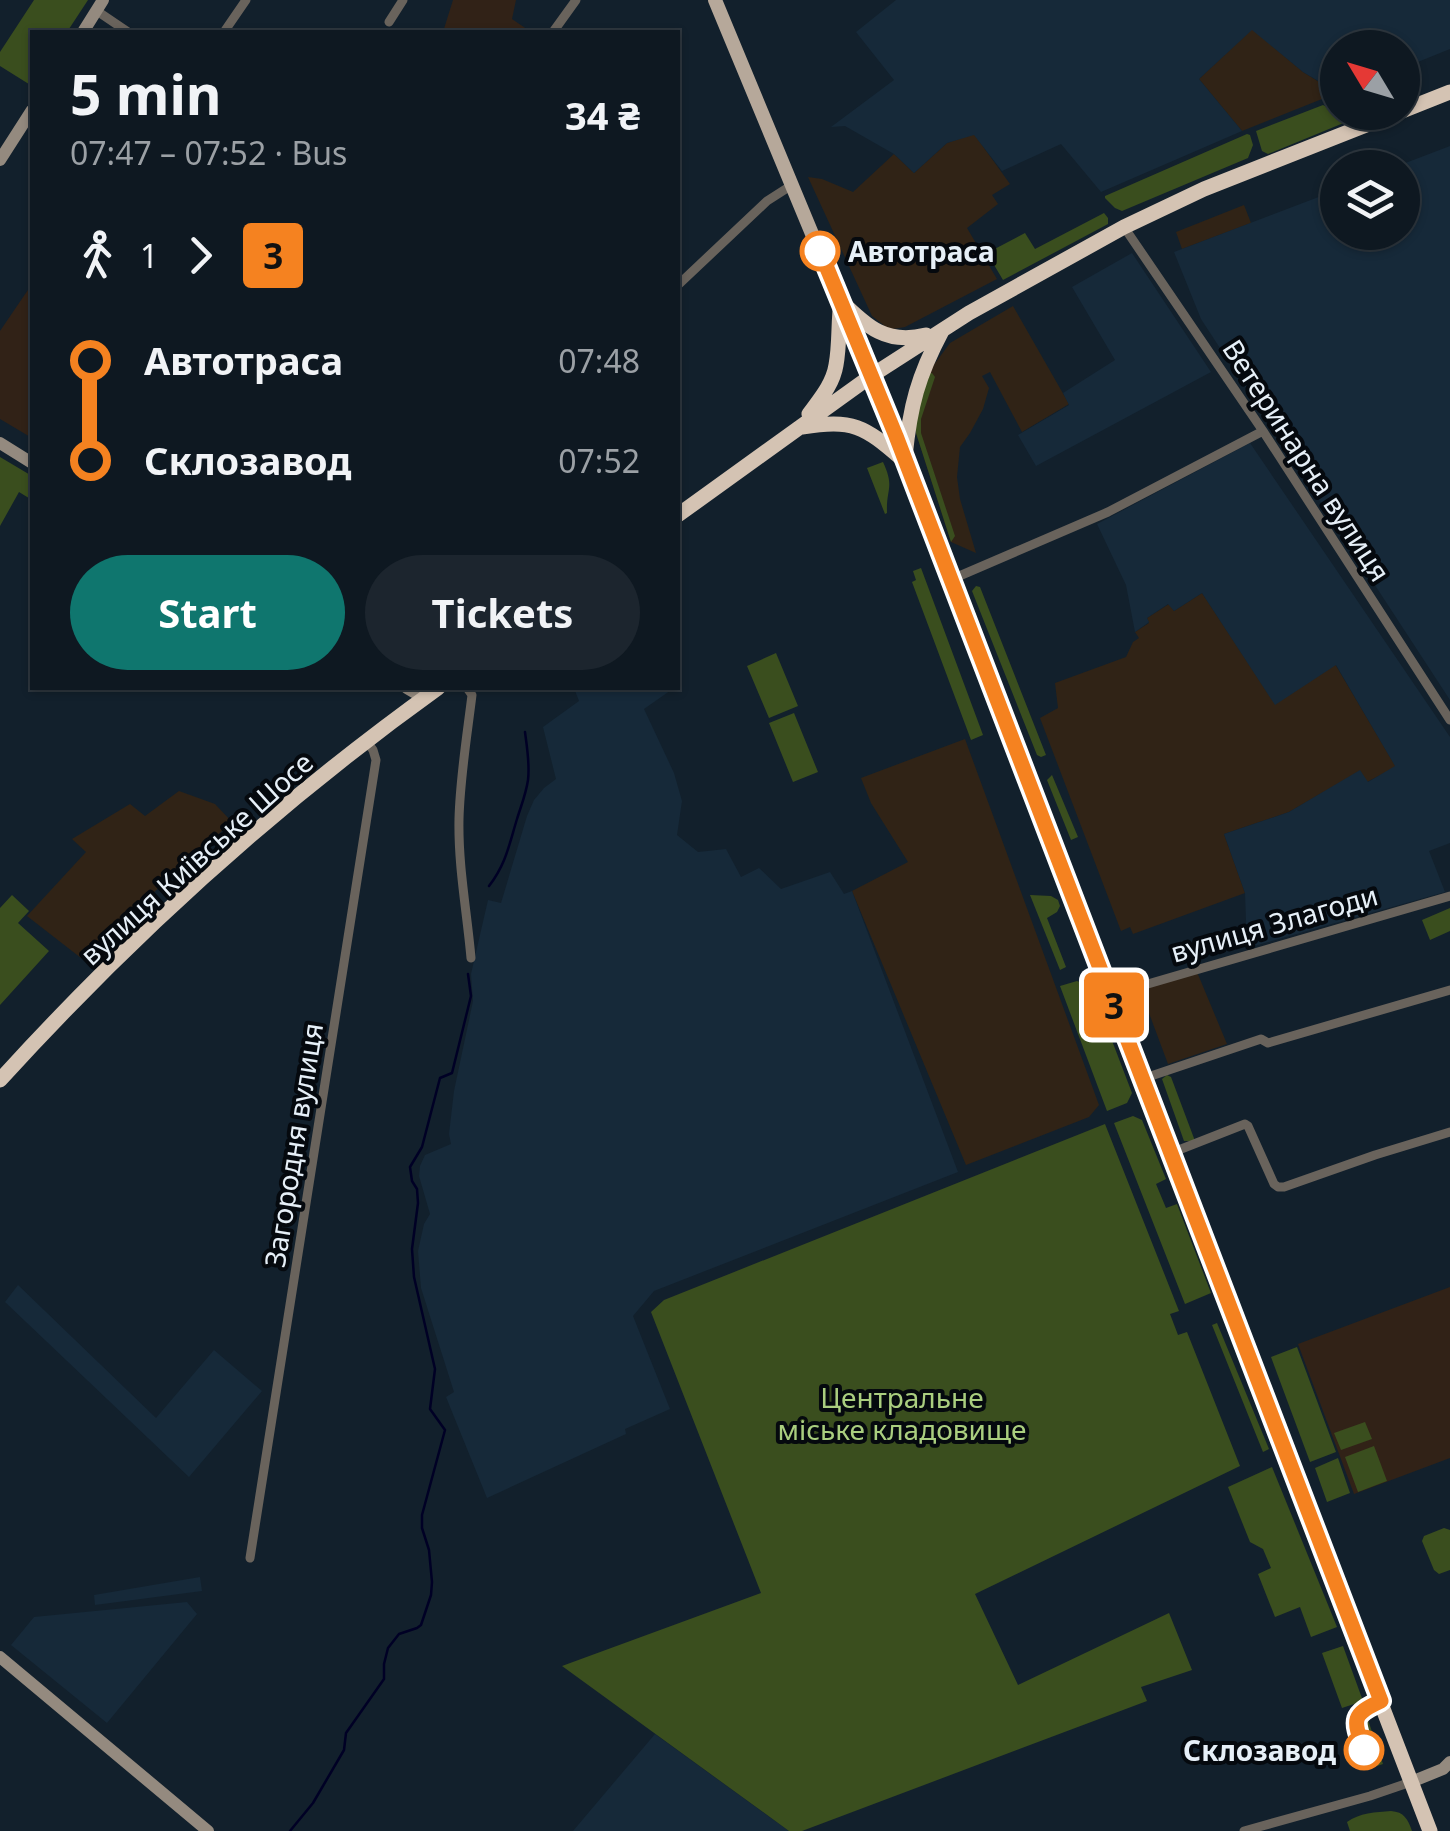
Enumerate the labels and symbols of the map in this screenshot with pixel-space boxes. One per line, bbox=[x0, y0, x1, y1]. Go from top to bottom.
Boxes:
north arrow bbox=[1320, 30, 1420, 130]
marker: Автотраса bbox=[801, 232, 839, 270]
place label: Автотраса bbox=[848, 232, 995, 270]
street label: Ветеринарна вулиця bbox=[1214, 332, 1400, 588]
street label: вулиця Київське Шосе bbox=[71, 743, 321, 973]
street label: вулиця Злагоди bbox=[1166, 875, 1382, 971]
line badge: 3 bbox=[1082, 972, 1146, 1038]
street label: Загородня вулиця bbox=[255, 1020, 331, 1270]
park label: Центральне міське кладовище bbox=[777, 1378, 1027, 1448]
place label: Склозавод bbox=[1183, 1731, 1336, 1769]
marker: Склозавод bbox=[1345, 1731, 1383, 1769]

